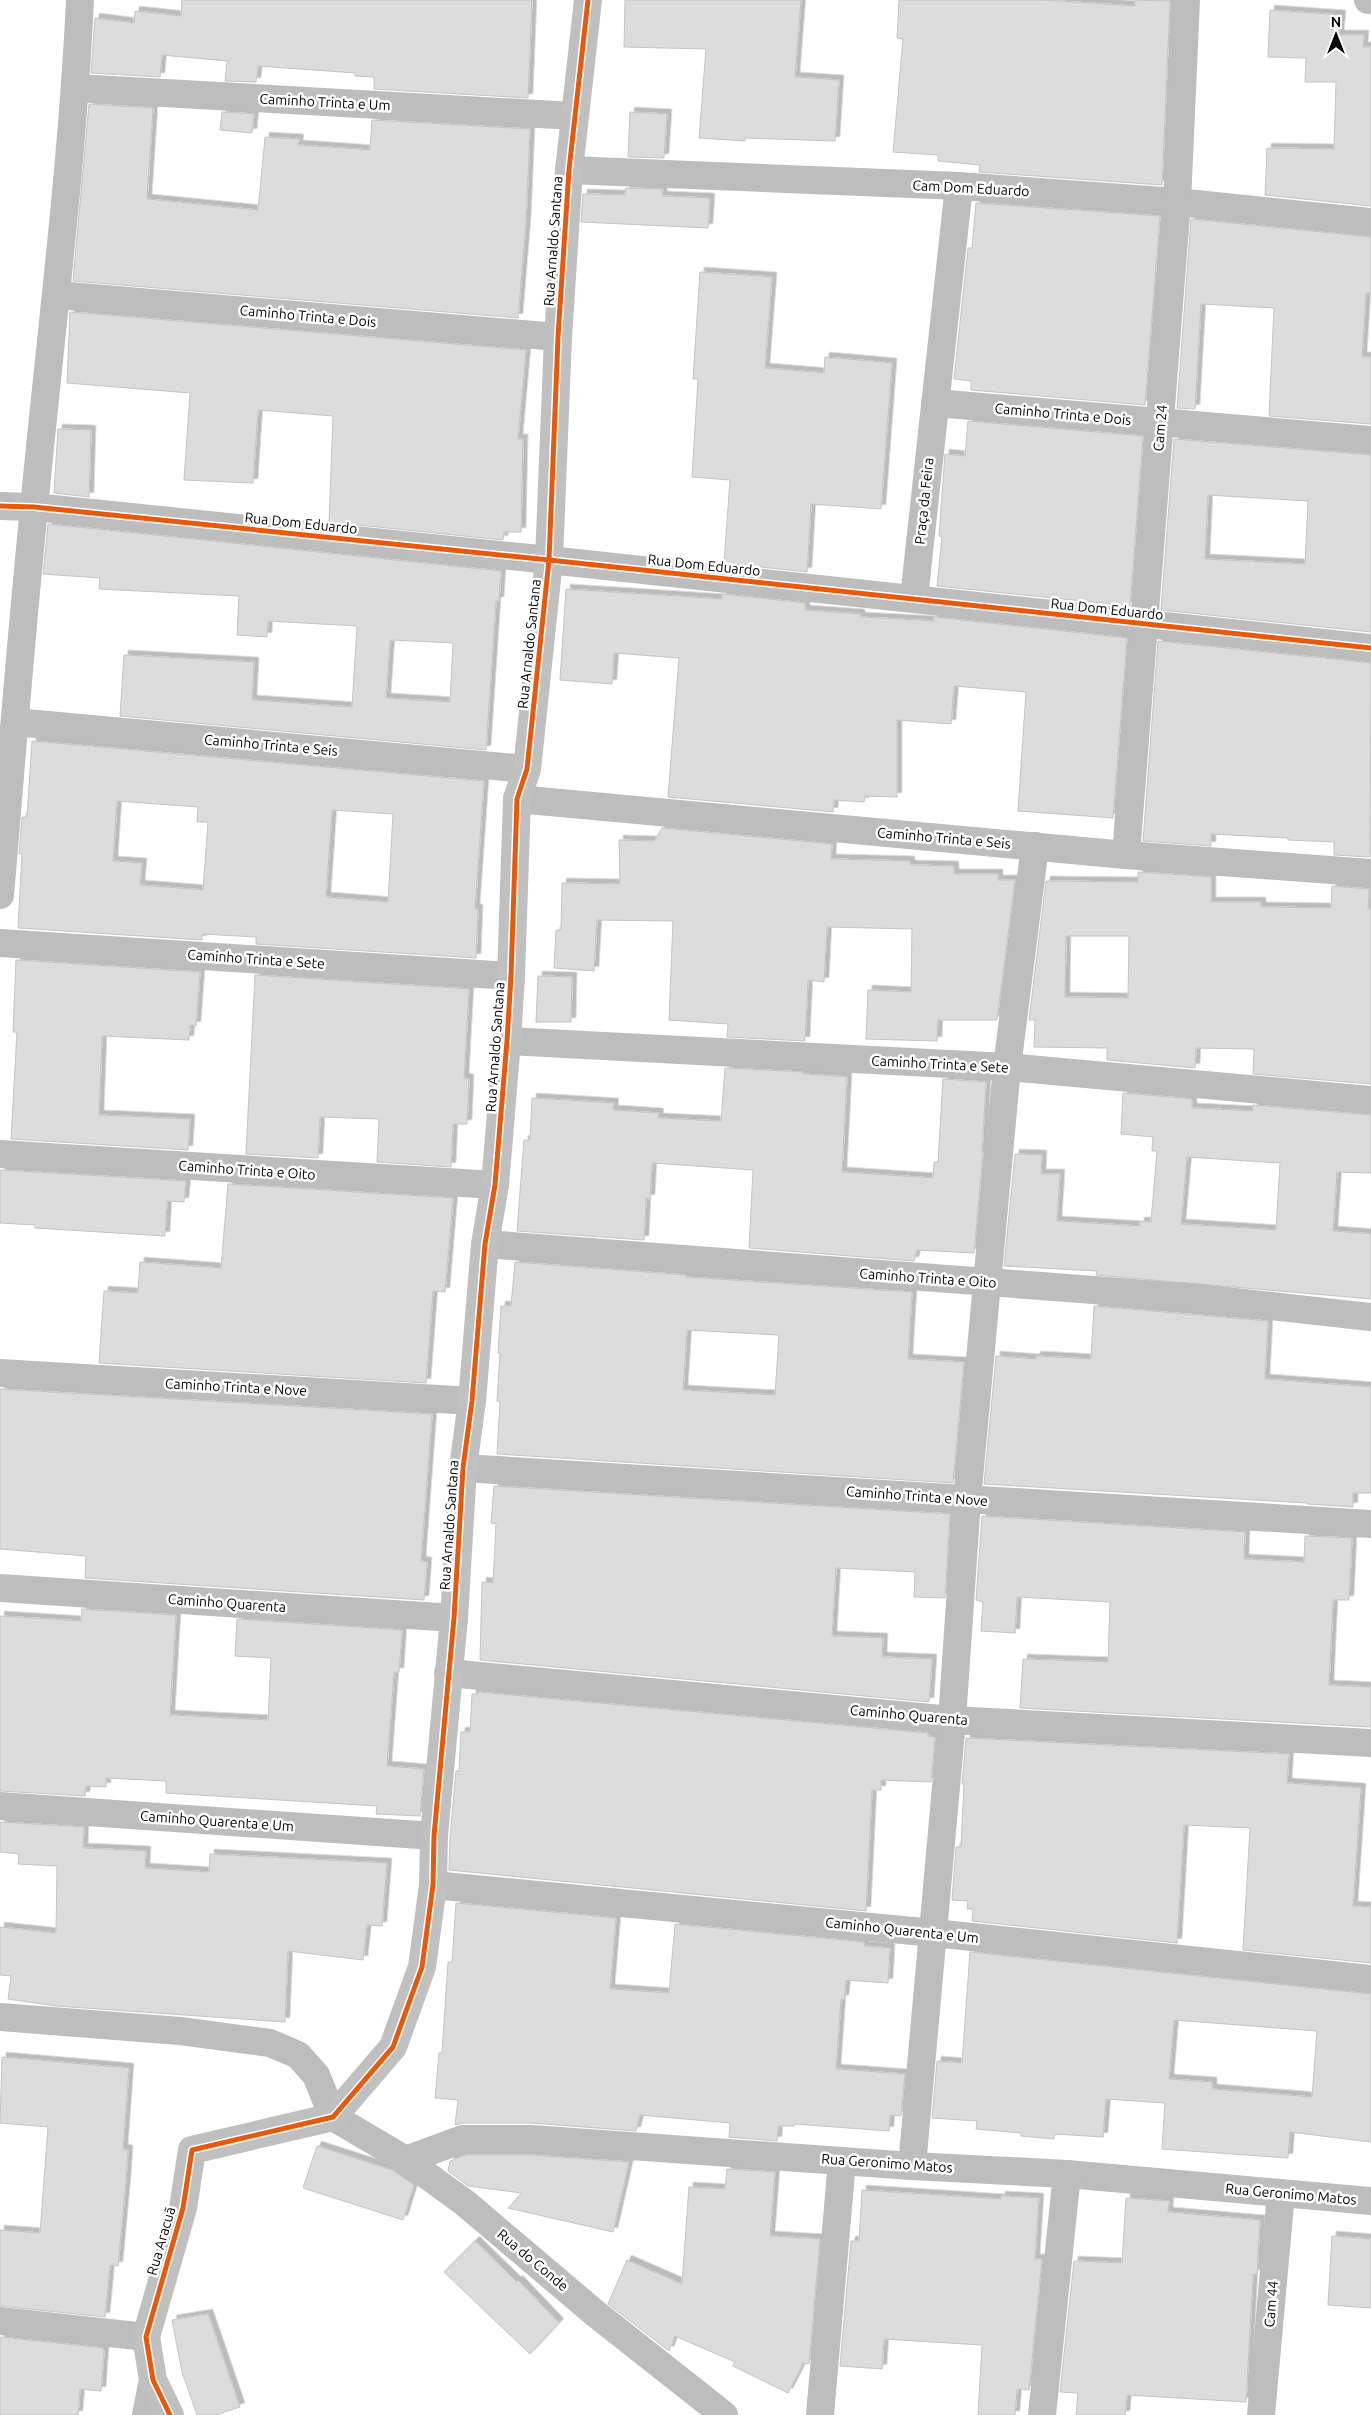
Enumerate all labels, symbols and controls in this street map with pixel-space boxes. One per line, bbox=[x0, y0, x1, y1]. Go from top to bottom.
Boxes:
north arrow bbox=[1311, 10, 1361, 60]
text: N bbox=[1331, 14, 1341, 30]
street label: Caminho Trinta e Um bbox=[259, 91, 391, 113]
street label: Rua Arnaldo Santana bbox=[540, 175, 566, 307]
street label: Cam Dom Eduardo bbox=[912, 177, 1030, 199]
street label: Caminho Trinta e Dois bbox=[239, 302, 377, 330]
street label: Caminho Trinta e Dois bbox=[994, 400, 1132, 428]
street label: Cam 24 bbox=[1150, 404, 1170, 452]
street label: Praça da Feira bbox=[911, 457, 937, 545]
street label: Rua Dom Eduardo bbox=[244, 509, 358, 537]
street label: Rua Dom Eduardo bbox=[647, 551, 761, 579]
street label: Rua Arnaldo Santana bbox=[514, 578, 544, 710]
street label: Rua Dom Eduardo bbox=[1050, 595, 1164, 623]
street label: Caminho Trinta e Seis bbox=[204, 731, 338, 759]
street label: Caminho Trinta e Seis bbox=[877, 824, 1011, 852]
street label: Caminho Trinta e Sete bbox=[187, 946, 325, 972]
street label: Rua Arnaldo Santana bbox=[482, 981, 508, 1113]
street label: Caminho Trinta e Sete bbox=[871, 1052, 1009, 1076]
street label: Caminho Trinta e Oito bbox=[178, 1157, 316, 1183]
street label: Caminho Trinta e Oito bbox=[859, 1265, 997, 1291]
street label: Caminho Trinta e Nove bbox=[165, 1375, 307, 1399]
street label: Rua Arnaldo Santana bbox=[436, 1459, 462, 1591]
street label: Caminho Trinta e Nove bbox=[846, 1483, 988, 1509]
street label: Caminho Quarenta bbox=[167, 1591, 287, 1615]
street label: Caminho Quarenta bbox=[849, 1702, 969, 1728]
street label: Caminho Quarenta e Um bbox=[140, 1808, 294, 1834]
street label: Caminho Quarenta e Um bbox=[824, 1914, 980, 1946]
street label: Rua Geronimo Matos bbox=[821, 2150, 953, 2176]
street label: Rua Geronimo Matos bbox=[1225, 2180, 1357, 2208]
street label: Rua Aracuã bbox=[144, 2205, 178, 2277]
street label: Rua do Conde bbox=[494, 2226, 572, 2294]
street label: Cam 44 bbox=[1261, 2280, 1281, 2328]

